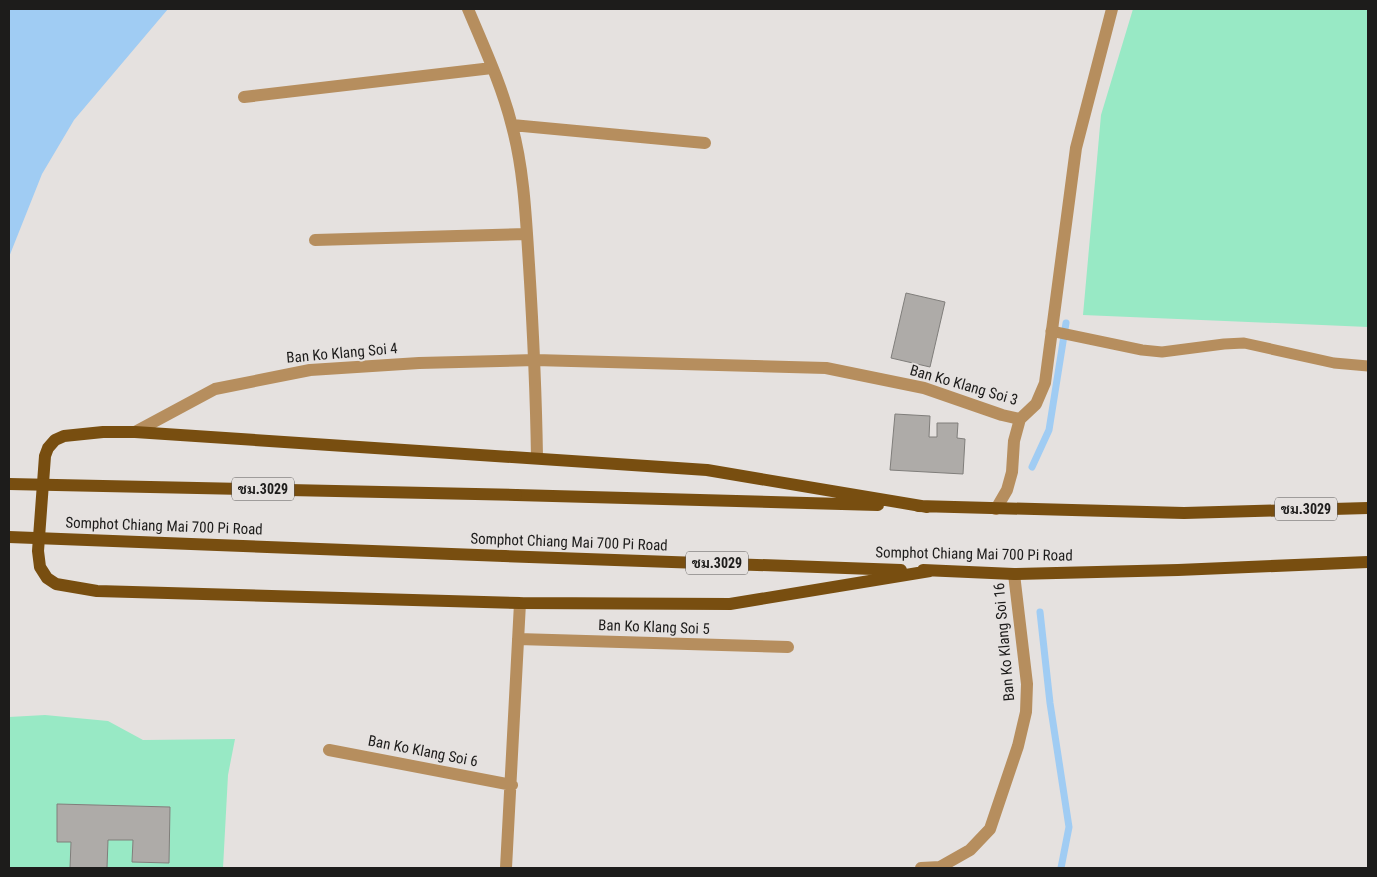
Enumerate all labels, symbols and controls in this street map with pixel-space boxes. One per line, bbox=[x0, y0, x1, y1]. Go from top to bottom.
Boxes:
street label: Ban Ko Klang Soi 4 bbox=[286, 339, 398, 367]
street label: Ban Ko Klang Soi 3 bbox=[908, 361, 1020, 409]
road number: ชม.3029 bbox=[232, 478, 294, 500]
road number: ชม.3029 bbox=[1275, 498, 1337, 520]
street label: Somphot Chiang Mai 700 Pi Road bbox=[65, 514, 263, 538]
street label: Somphot Chiang Mai 700 Pi Road bbox=[470, 530, 668, 554]
street label: Somphot Chiang Mai 700 Pi Road bbox=[875, 543, 1073, 565]
road number: ชม.3029 bbox=[686, 552, 748, 574]
street label: Ban Ko Klang Soi 16 bbox=[990, 582, 1018, 702]
street label: Ban Ko Klang Soi 5 bbox=[598, 616, 710, 638]
street label: Ban Ko Klang Soi 6 bbox=[367, 732, 479, 770]

